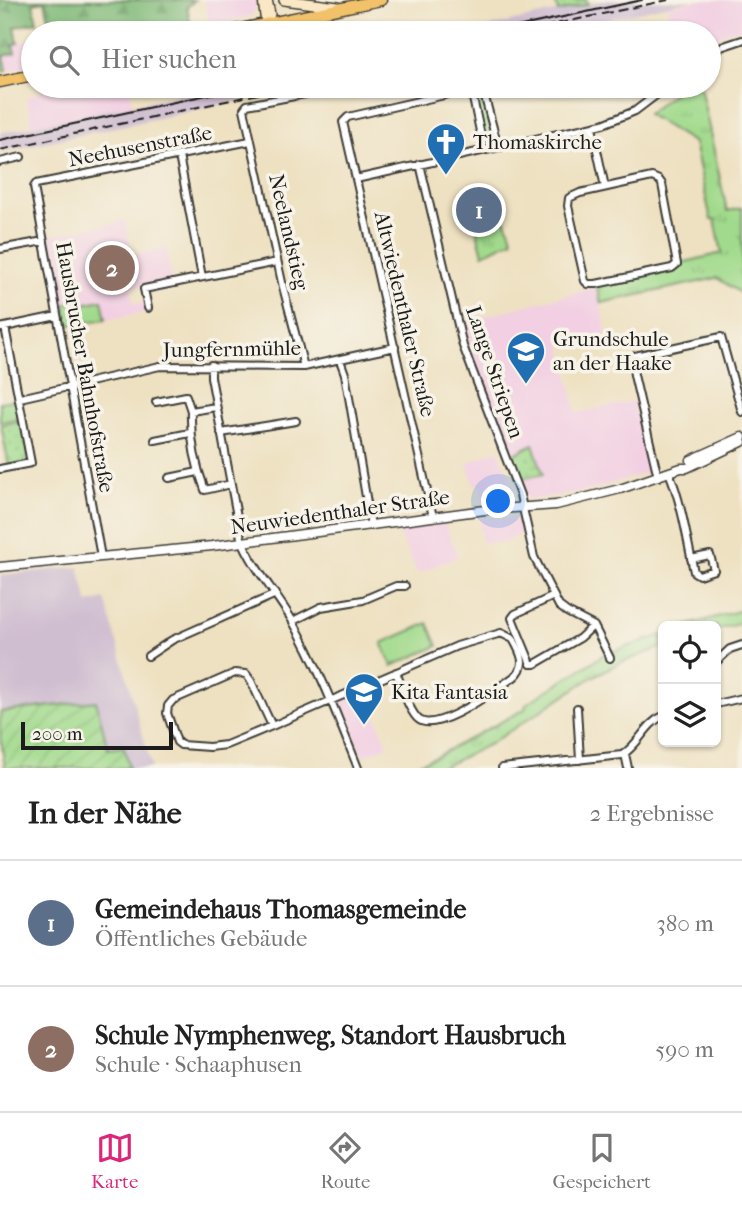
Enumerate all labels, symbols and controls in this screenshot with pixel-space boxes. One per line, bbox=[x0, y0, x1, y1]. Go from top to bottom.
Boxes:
search box bbox=[21, 21, 721, 98]
icon: search bbox=[45, 41, 83, 79]
text: Hier suchen bbox=[101, 44, 237, 75]
street label: Neehusenstraße bbox=[66, 120, 214, 172]
church icon: Thomaskirche bbox=[425, 121, 467, 176]
place label: Thomaskirche bbox=[473, 130, 602, 154]
street label: Neelandstieg bbox=[264, 172, 314, 293]
pin: 1 bbox=[456, 184, 502, 236]
street label: Altwiedenthaler Straße bbox=[369, 208, 440, 419]
street label: Hausbrucher Bahnhofstraße bbox=[51, 240, 119, 494]
pin: 2 bbox=[89, 242, 135, 294]
street label: Lange Striepen bbox=[461, 303, 529, 441]
place label: Grundschule an der Haake bbox=[553, 327, 672, 375]
school or university icon: Grundschule an der Haake bbox=[505, 330, 547, 385]
street label: Jungfernmühle bbox=[161, 336, 301, 362]
your location bbox=[481, 484, 515, 518]
street label: Neuwiedenthaler Straße bbox=[229, 485, 451, 539]
map controls bbox=[658, 621, 721, 747]
button: locate bbox=[658, 621, 721, 684]
school or university icon: Kita Fantasia bbox=[343, 671, 385, 726]
place label: Kita Fantasia bbox=[391, 680, 508, 704]
button: layers bbox=[658, 684, 721, 747]
scale bar bbox=[21, 719, 173, 751]
text: 200 m bbox=[32, 723, 83, 745]
text: In der Nähe bbox=[28, 796, 182, 831]
text: 2 Ergebnisse bbox=[589, 800, 714, 827]
text: Gemeindehaus Thomasgemeinde bbox=[95, 894, 466, 925]
text: 1 bbox=[47, 910, 55, 937]
text: 380 m bbox=[656, 910, 714, 937]
text: Öffentliches Gebäude bbox=[95, 925, 307, 952]
text: Schule Nymphenweg, Standort Hausbruch bbox=[95, 1020, 566, 1051]
text: 2 bbox=[45, 1036, 57, 1063]
text: 590 m bbox=[655, 1036, 714, 1063]
text: Schule · Schaaphusen bbox=[95, 1051, 302, 1078]
tab: Karte bbox=[91, 1129, 138, 1193]
tab: Route bbox=[321, 1129, 370, 1193]
tab: Gespeichert bbox=[553, 1129, 651, 1193]

